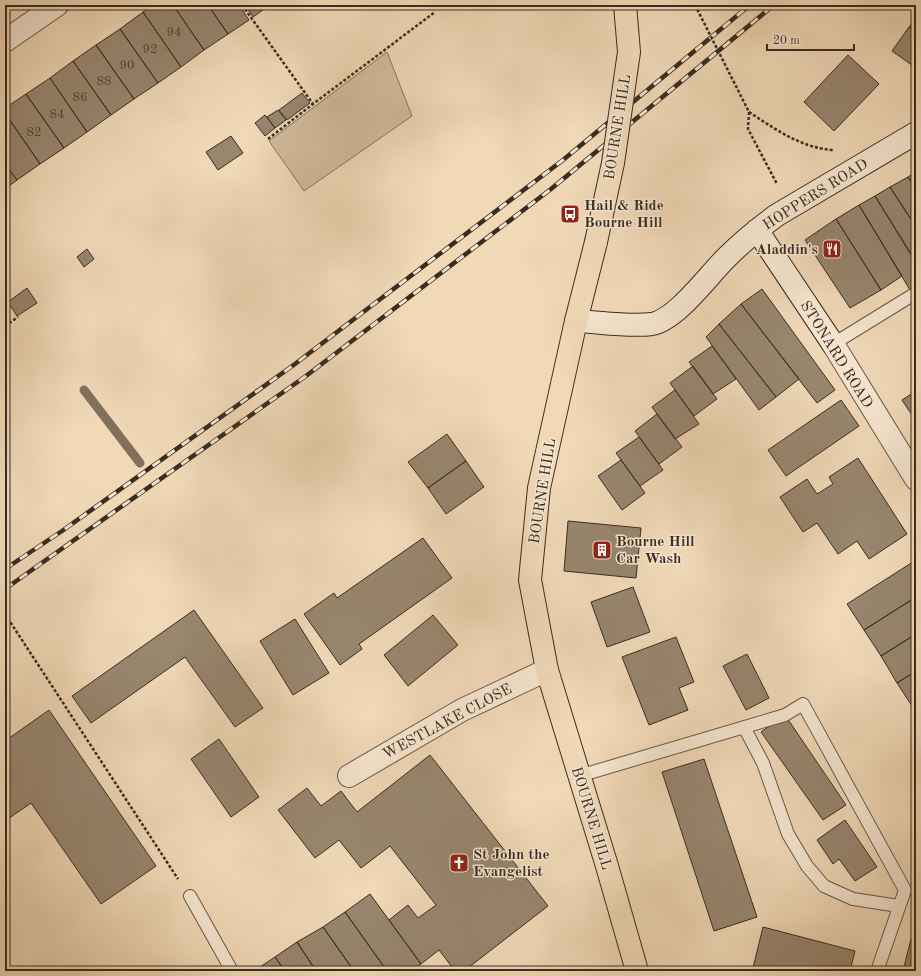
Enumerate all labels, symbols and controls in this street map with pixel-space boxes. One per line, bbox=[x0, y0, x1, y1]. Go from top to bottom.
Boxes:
house number: 94 bbox=[166, 26, 182, 39]
scale bar bbox=[767, 26, 854, 52]
text: 20 m bbox=[773, 35, 800, 47]
house number: 92 bbox=[142, 43, 158, 56]
house number: 90 bbox=[119, 59, 135, 72]
street label: BOURNE HILL bbox=[603, 73, 634, 181]
house number: 88 bbox=[96, 75, 112, 88]
house number: 86 bbox=[72, 91, 88, 104]
house number: 84 bbox=[49, 108, 65, 121]
house number: 82 bbox=[26, 126, 42, 139]
street label: HOPPERS ROAD bbox=[761, 157, 871, 234]
place label: Hail & Ride Bourne Hill bbox=[584, 199, 664, 231]
bus stop icon: Hail & Ride Bourne Hill bbox=[559, 203, 581, 225]
restaurant icon: Aladdin's bbox=[821, 238, 843, 260]
place label: Aladdin's bbox=[755, 243, 818, 258]
street label: STONARD ROAD bbox=[797, 299, 875, 411]
street label: BOURNE HILL bbox=[528, 437, 559, 545]
place label: Bourne Hill Car Wash bbox=[616, 535, 695, 567]
building icon: Bourne Hill Car Wash bbox=[591, 539, 613, 561]
street label: WESTLAKE CLOSE bbox=[381, 682, 515, 763]
street label: BOURNE HILL bbox=[568, 765, 613, 872]
place label: St John the Evangelist bbox=[473, 848, 550, 880]
church icon: St John the Evangelist bbox=[448, 852, 470, 874]

